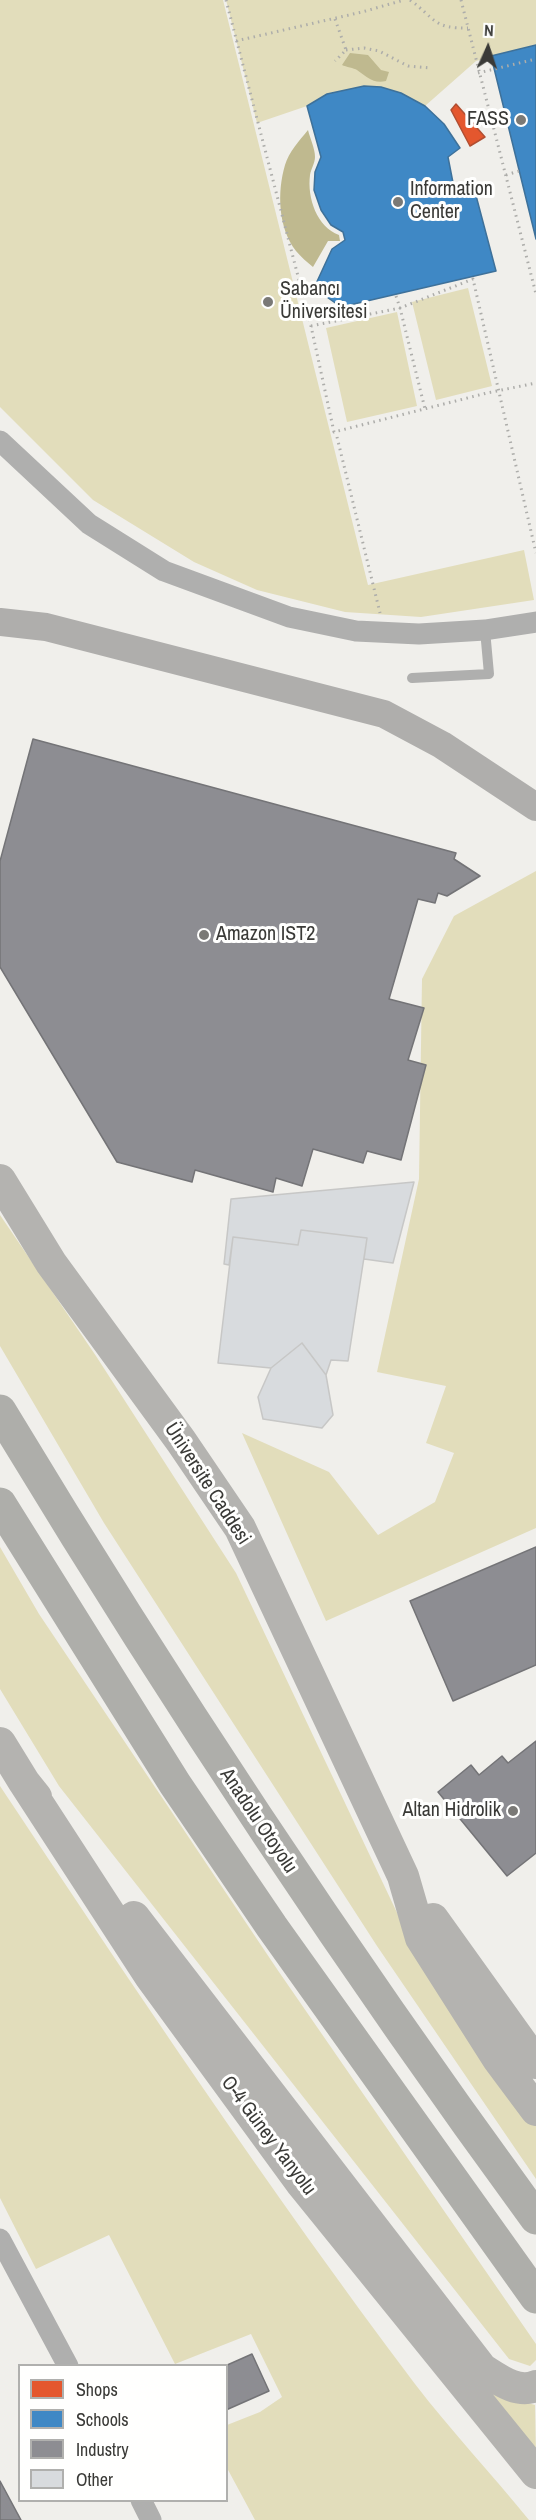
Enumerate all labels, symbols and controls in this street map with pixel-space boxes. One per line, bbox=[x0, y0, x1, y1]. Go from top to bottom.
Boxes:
north arrow bbox=[458, 18, 518, 78]
text: N bbox=[484, 19, 494, 41]
place label: FASS bbox=[467, 108, 509, 132]
marker: FASS bbox=[514, 113, 528, 127]
place label: Information Center bbox=[410, 178, 493, 225]
marker: Information Center bbox=[391, 195, 405, 209]
place label: Sabancı Üniversitesi bbox=[280, 278, 367, 325]
marker: Sabancı Üniversitesi bbox=[261, 295, 275, 309]
place label: Amazon IST2 bbox=[216, 923, 315, 947]
marker: Amazon IST2 bbox=[197, 928, 211, 942]
street label: Üniversite Caddesi bbox=[159, 1419, 255, 1549]
street label: Anadolu Otoyolu bbox=[214, 1764, 302, 1878]
place label: Altan Hidrolik bbox=[403, 1799, 501, 1823]
marker: Altan Hidrolik bbox=[506, 1804, 520, 1818]
street label: O-4 Güney Yanyolu bbox=[215, 2072, 321, 2200]
legend bbox=[18, 2364, 228, 2502]
text: Shops bbox=[76, 2377, 118, 2402]
text: Schools bbox=[76, 2407, 129, 2432]
text: Industry bbox=[76, 2437, 129, 2462]
text: Other bbox=[76, 2467, 113, 2492]

